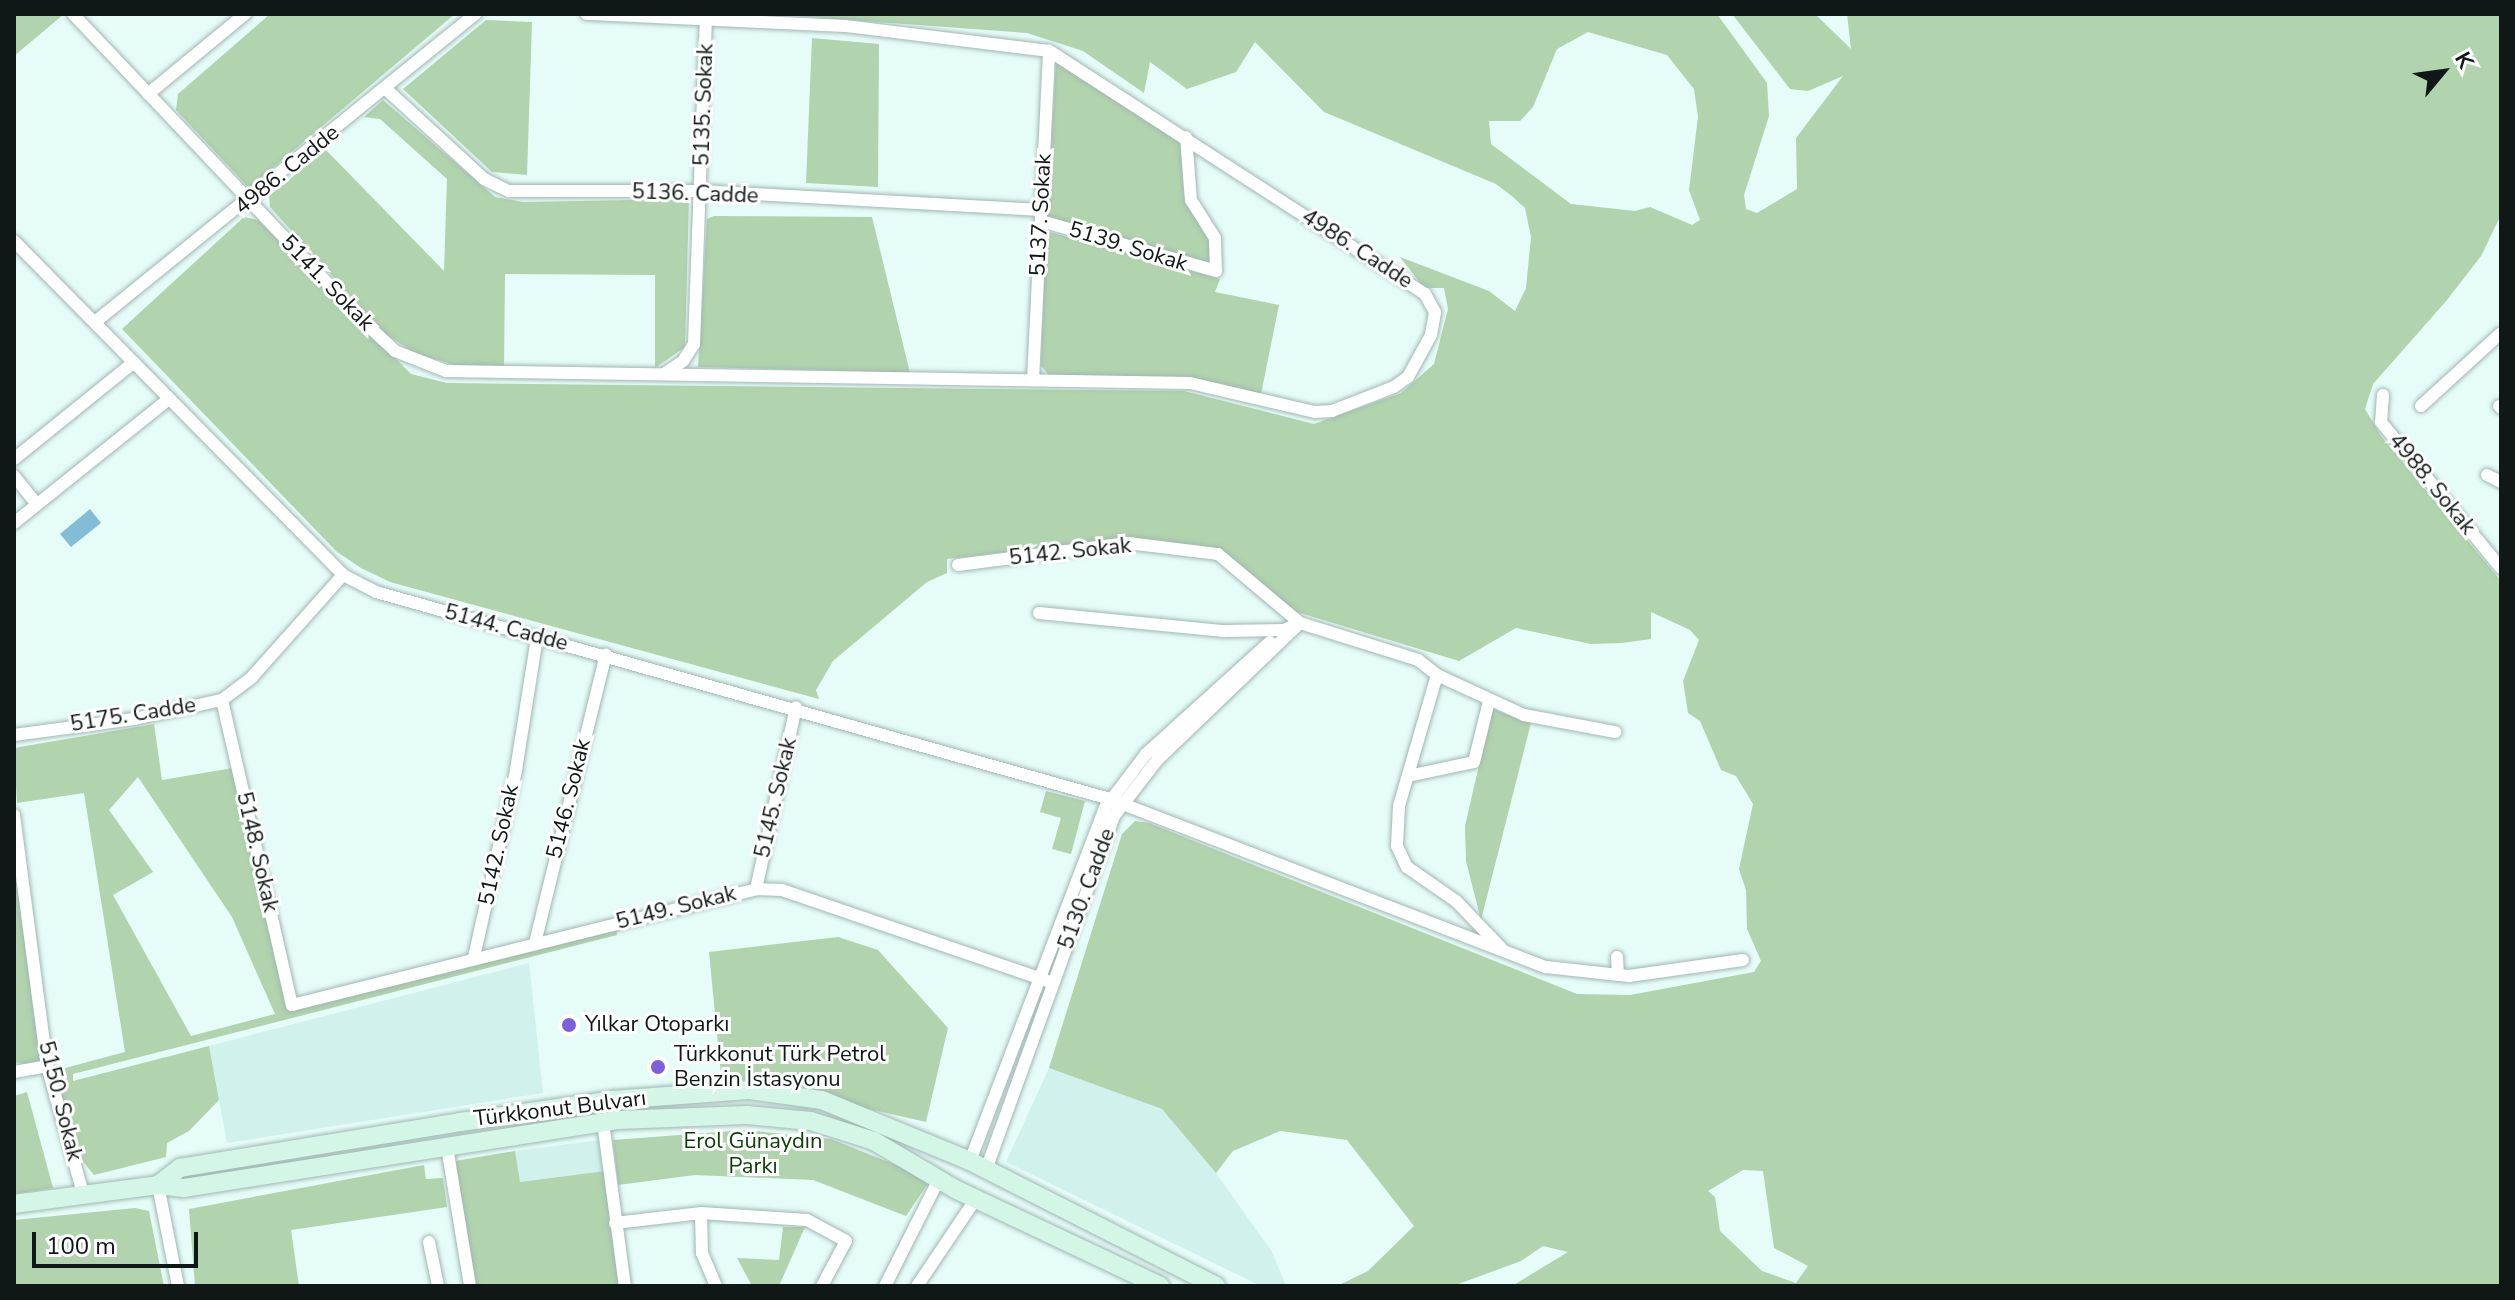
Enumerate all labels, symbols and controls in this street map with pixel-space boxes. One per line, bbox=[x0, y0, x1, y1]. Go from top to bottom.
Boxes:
north arrow bbox=[2403, 32, 2483, 112]
street label: 5135. Sokak bbox=[689, 43, 719, 167]
text: K bbox=[2447, 47, 2481, 74]
street label: 4986. Cadde bbox=[229, 120, 345, 220]
street label: 5137. Sokak bbox=[1025, 153, 1057, 277]
street label: 5136. Cadde bbox=[631, 179, 759, 209]
street label: 4986. Cadde bbox=[1297, 203, 1417, 295]
street label: 5139. Sokak bbox=[1065, 216, 1191, 278]
street label: 5141. Sokak bbox=[275, 230, 379, 336]
street label: 4988. Sokak bbox=[2383, 428, 2481, 540]
street label: 5142. Sokak bbox=[1008, 532, 1132, 572]
street label: 5144. Cadde bbox=[441, 599, 571, 657]
street label: 5175. Cadde bbox=[68, 692, 198, 738]
street label: 5145. Sokak bbox=[749, 735, 803, 861]
street label: 5146. Sokak bbox=[541, 736, 597, 862]
street label: 5142. Sokak bbox=[473, 782, 525, 908]
street label: 5148. Sokak bbox=[230, 789, 284, 915]
street label: 5130. Cadde bbox=[1053, 825, 1121, 953]
street label: 5149. Sokak bbox=[613, 880, 739, 936]
place label: Yılkar Otoparkı bbox=[585, 1012, 729, 1038]
marker: Yılkar Otoparkı bbox=[560, 1016, 578, 1034]
street label: 5150. Sokak bbox=[32, 1038, 88, 1164]
place label: Türkkonut Türk Petrol Benzin İstasyonu bbox=[674, 1041, 886, 1092]
marker: Türkkonut Türk Petrol Benzin İstasyonu bbox=[649, 1058, 667, 1076]
street label: Türkkonut Bulvarı bbox=[472, 1085, 648, 1133]
park label: Erol Günaydın Parkı bbox=[684, 1128, 822, 1180]
scale bar bbox=[36, 1216, 202, 1266]
text: 100 m bbox=[46, 1230, 116, 1262]

